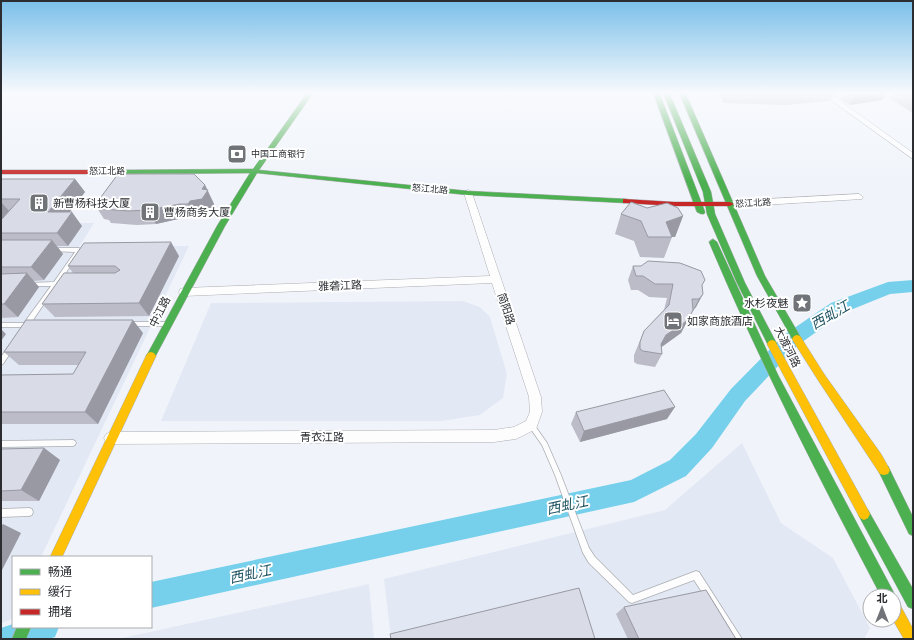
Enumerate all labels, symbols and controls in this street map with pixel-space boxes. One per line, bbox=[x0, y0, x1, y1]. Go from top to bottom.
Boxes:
bank icon: 中国工商银行 bbox=[226, 143, 248, 165]
place label: 中国工商银行 bbox=[251, 149, 305, 159]
street label: 怒江北路 bbox=[89, 166, 125, 176]
street label: 怒江北路 bbox=[412, 182, 448, 196]
building icon: 新曹杨科技大厦 bbox=[28, 192, 50, 214]
place label: 新曹杨科技大厦 bbox=[53, 197, 130, 210]
street label: 怒江北路 bbox=[735, 197, 771, 209]
building icon: 曹杨商务大厦 bbox=[139, 201, 161, 223]
place label: 曹杨商务大厦 bbox=[164, 206, 230, 219]
street label: 雅砻江路 bbox=[318, 279, 362, 293]
street label: 简阳路 bbox=[495, 291, 517, 327]
place icon: 水杉夜魅 bbox=[791, 292, 813, 314]
street label: 中江路 bbox=[147, 294, 173, 330]
place label: 水杉夜魅 bbox=[744, 297, 788, 310]
water label: 西虬江 bbox=[808, 297, 854, 332]
hotel icon: 如家商旅酒店 bbox=[662, 310, 684, 332]
place label: 如家商旅酒店 bbox=[687, 315, 753, 328]
street label: 大渡河路 bbox=[771, 324, 803, 370]
street label: 青衣江路 bbox=[300, 431, 344, 444]
water label: 西虬江 bbox=[545, 492, 591, 517]
legend bbox=[12, 556, 152, 628]
water label: 西虬江 bbox=[228, 561, 274, 586]
text: 畅通 bbox=[48, 565, 72, 579]
text: 缓行 bbox=[48, 585, 72, 599]
north arrow bbox=[862, 588, 902, 628]
text: 北 bbox=[877, 592, 888, 605]
text: 拥堵 bbox=[48, 605, 72, 619]

